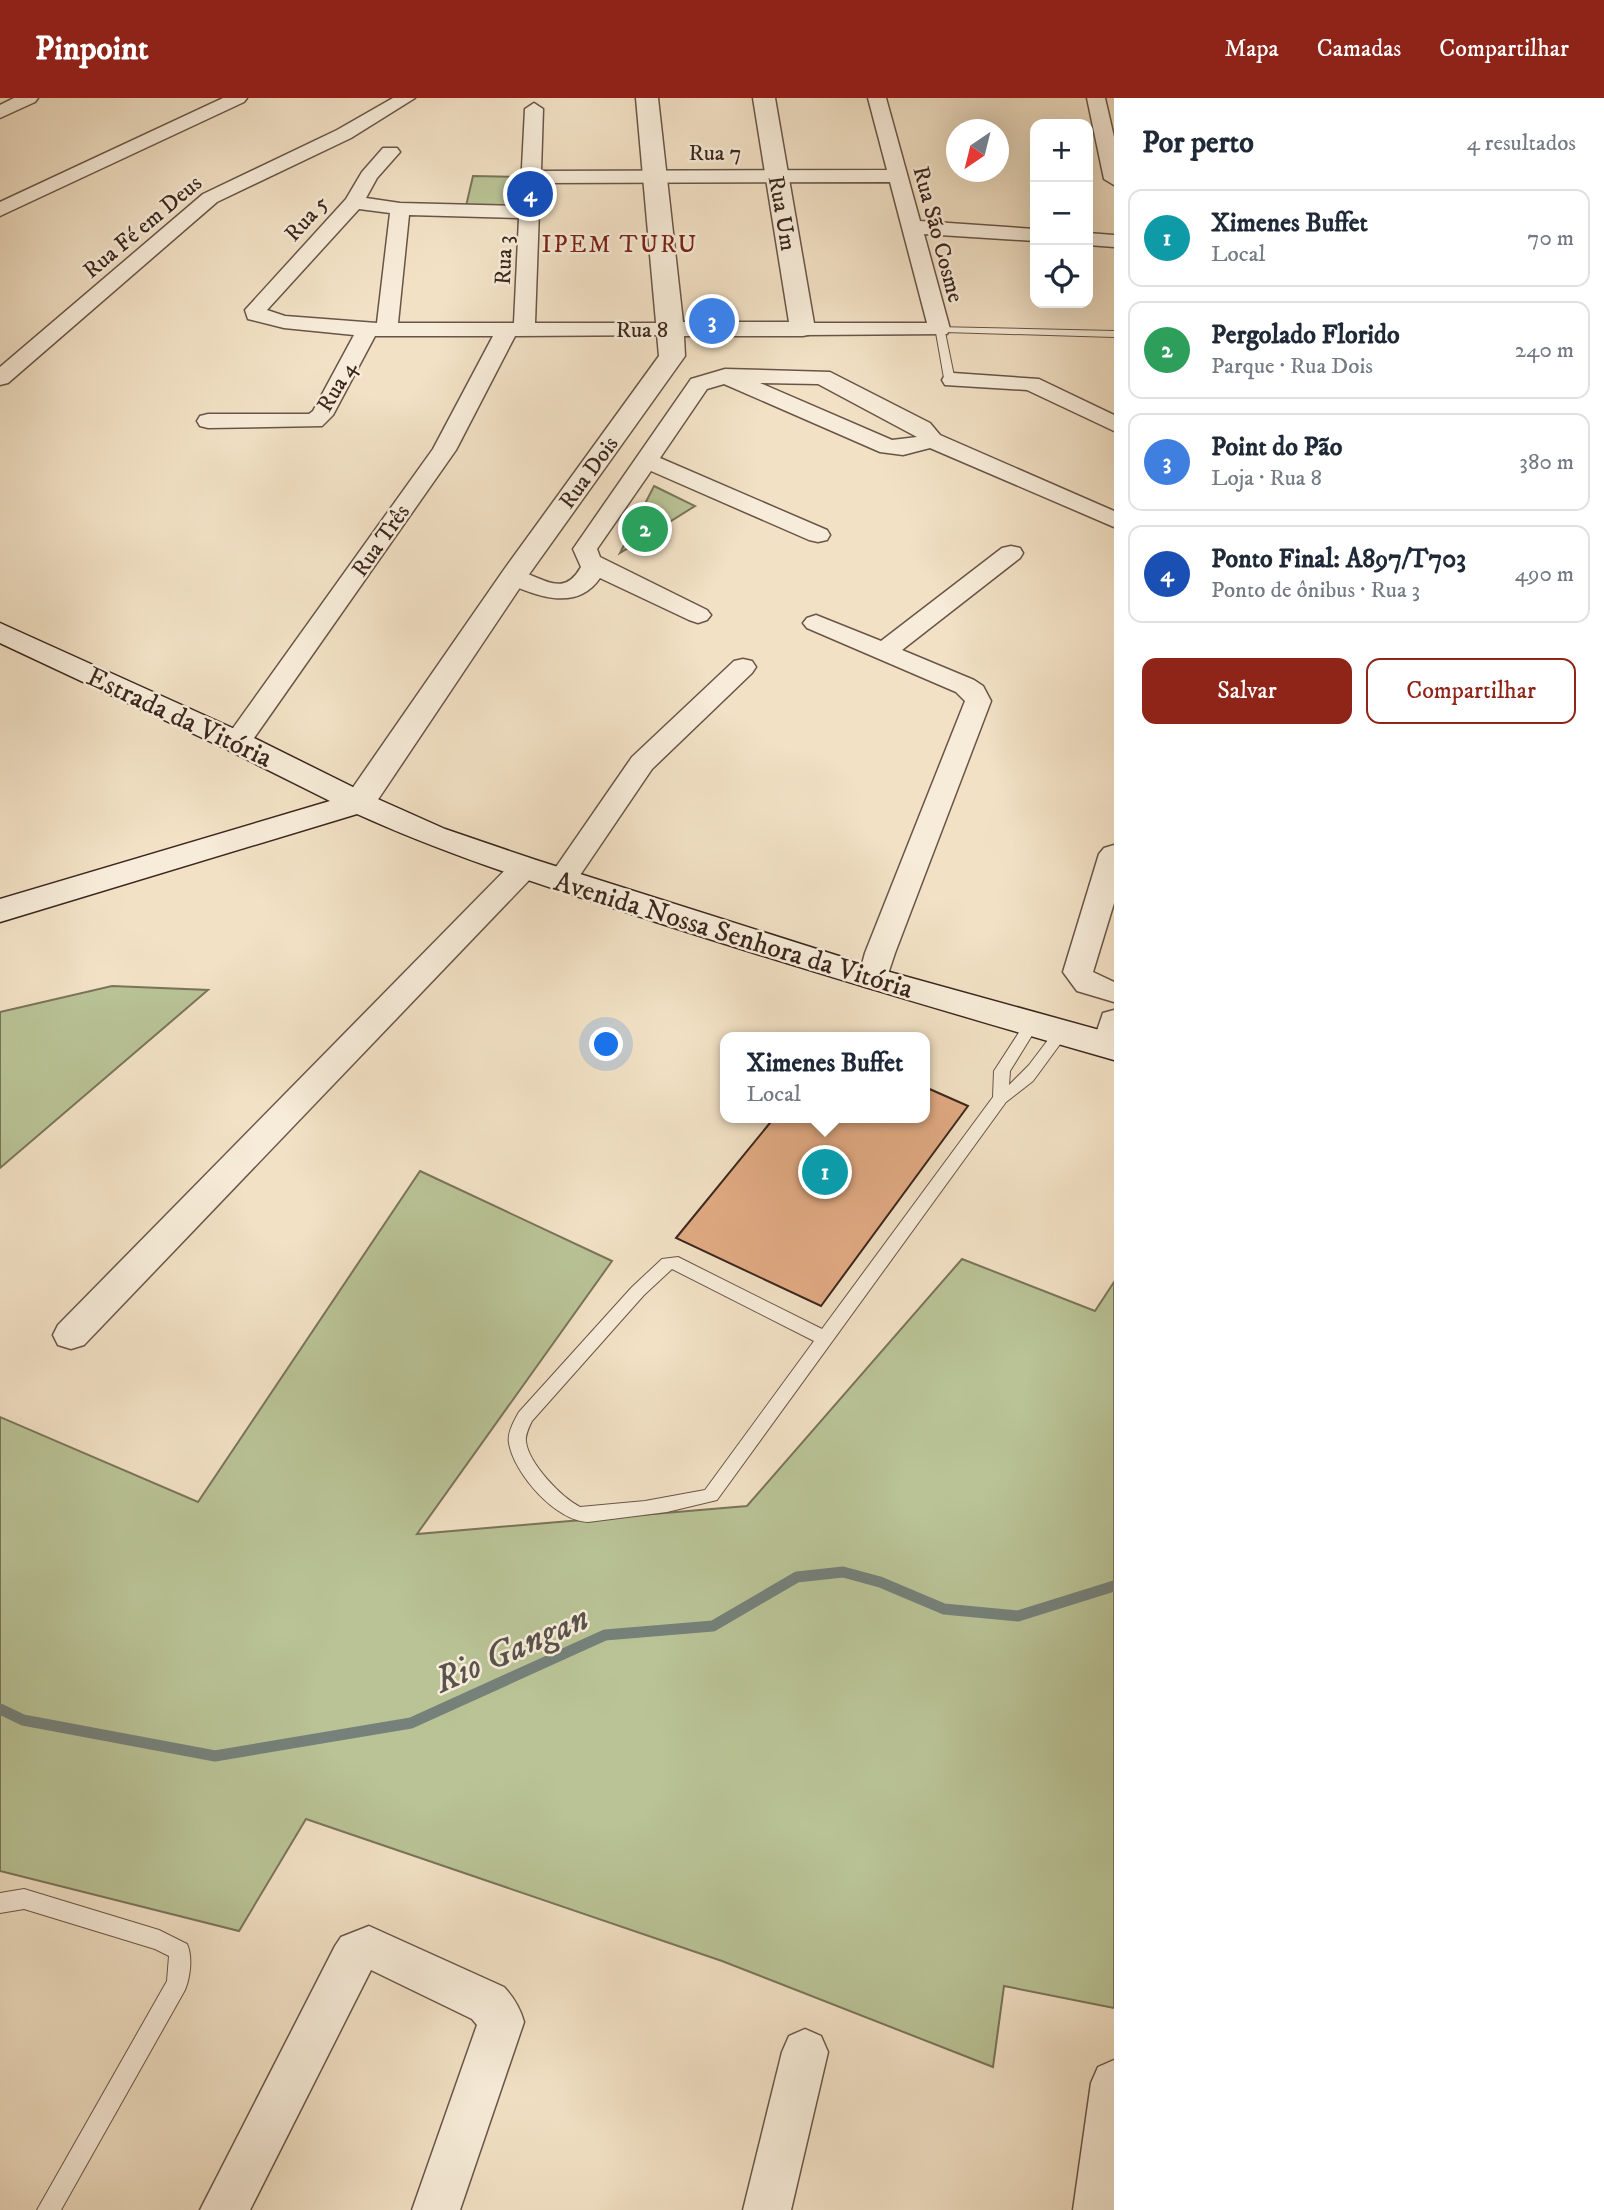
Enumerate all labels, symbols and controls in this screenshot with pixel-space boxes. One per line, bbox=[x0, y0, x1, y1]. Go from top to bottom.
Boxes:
text: Pinpoint bbox=[35, 29, 149, 70]
text: Mapa bbox=[1224, 34, 1279, 64]
text: Camadas bbox=[1317, 34, 1401, 64]
text: Compartilhar bbox=[1439, 34, 1569, 64]
north arrow bbox=[946, 119, 1009, 182]
map controls bbox=[1030, 119, 1093, 308]
button: + bbox=[1030, 119, 1093, 182]
text: Por perto bbox=[1142, 125, 1254, 162]
text: 4 resultados bbox=[1467, 129, 1576, 158]
street label: Rua 7 bbox=[688, 139, 742, 168]
street label: Rua São Cosme bbox=[905, 163, 970, 306]
pin: 4 bbox=[507, 168, 553, 220]
street label: Rua Fé em Deus bbox=[78, 169, 209, 285]
street label: Rua Um bbox=[761, 173, 802, 253]
button: − bbox=[1030, 182, 1093, 245]
street label: Rua 5 bbox=[279, 190, 335, 248]
text: Ximenes Buffet bbox=[1211, 207, 1368, 240]
text: 1 bbox=[1163, 224, 1171, 253]
text: 70 m bbox=[1527, 224, 1574, 253]
district label: IPEM TURU bbox=[542, 230, 698, 260]
street label: Rua 3 bbox=[489, 235, 520, 286]
text: Local bbox=[1211, 240, 1265, 269]
button: locate bbox=[1030, 245, 1093, 308]
pin: 3 bbox=[689, 295, 735, 347]
street label: Rua 8 bbox=[616, 316, 668, 345]
text: Pergolado Florido bbox=[1211, 319, 1400, 352]
text: 2 bbox=[1161, 336, 1173, 365]
text: 240 m bbox=[1515, 336, 1574, 365]
text: Parque · Rua Dois bbox=[1211, 352, 1373, 381]
street label: Rua 4 bbox=[311, 355, 364, 418]
street label: Rua Dois bbox=[553, 431, 626, 515]
text: Point do Pão bbox=[1211, 431, 1342, 464]
text: 3 bbox=[1163, 448, 1171, 477]
text: 380 m bbox=[1519, 448, 1574, 477]
text: Loja · Rua 8 bbox=[1211, 464, 1322, 493]
street label: Rua Três bbox=[346, 499, 417, 583]
pin: 2 bbox=[622, 503, 668, 555]
text: Ponto Final: A897/T703 bbox=[1211, 543, 1466, 576]
text: 4 bbox=[1160, 560, 1174, 589]
text: 490 m bbox=[1515, 560, 1574, 589]
text: Ponto de ônibus · Rua 3 bbox=[1211, 576, 1420, 605]
button: Salvar bbox=[1142, 658, 1352, 724]
button: Compartilhar bbox=[1366, 658, 1576, 724]
street label: Estrada da Vitória bbox=[81, 659, 278, 776]
street label: Avenida Nossa Senhora da Vitória bbox=[550, 864, 917, 1007]
your location bbox=[589, 1027, 623, 1061]
popup bbox=[720, 1032, 930, 1123]
text: Ximenes Buffet bbox=[747, 1047, 903, 1080]
text: Local bbox=[747, 1080, 801, 1109]
pin: 1 bbox=[802, 1146, 848, 1198]
water label: Rio Gangan bbox=[426, 1595, 597, 1706]

